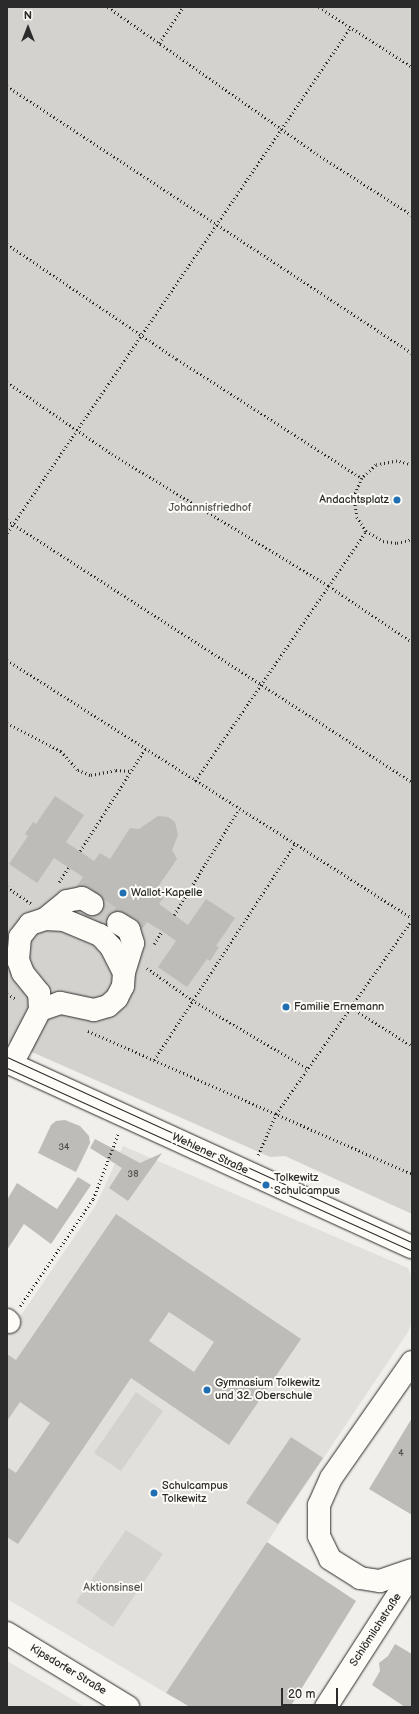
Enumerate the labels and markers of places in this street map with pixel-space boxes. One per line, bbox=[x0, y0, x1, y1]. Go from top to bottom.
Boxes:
place label: Andachtsplatz bbox=[319, 493, 389, 507]
marker: Andachtsplatz bbox=[392, 495, 402, 505]
place label: Wallot-Kapelle bbox=[131, 886, 202, 900]
marker: Wallot-Kapelle bbox=[118, 888, 128, 898]
place label: Familie Ernemann bbox=[294, 1000, 384, 1014]
marker: Familie Ernemann bbox=[281, 1002, 291, 1012]
place label: Tolkewitz Schulcampus bbox=[274, 1172, 340, 1198]
marker: Tolkewitz Schulcampus bbox=[261, 1180, 271, 1190]
place label: Gymnasium Tolkewitz und 32. Oberschule bbox=[215, 1377, 320, 1403]
marker: Gymnasium Tolkewitz und 32. Oberschule bbox=[202, 1385, 212, 1395]
place label: Schulcampus Tolkewitz bbox=[162, 1480, 228, 1506]
marker: Schulcampus Tolkewitz bbox=[149, 1488, 159, 1498]

